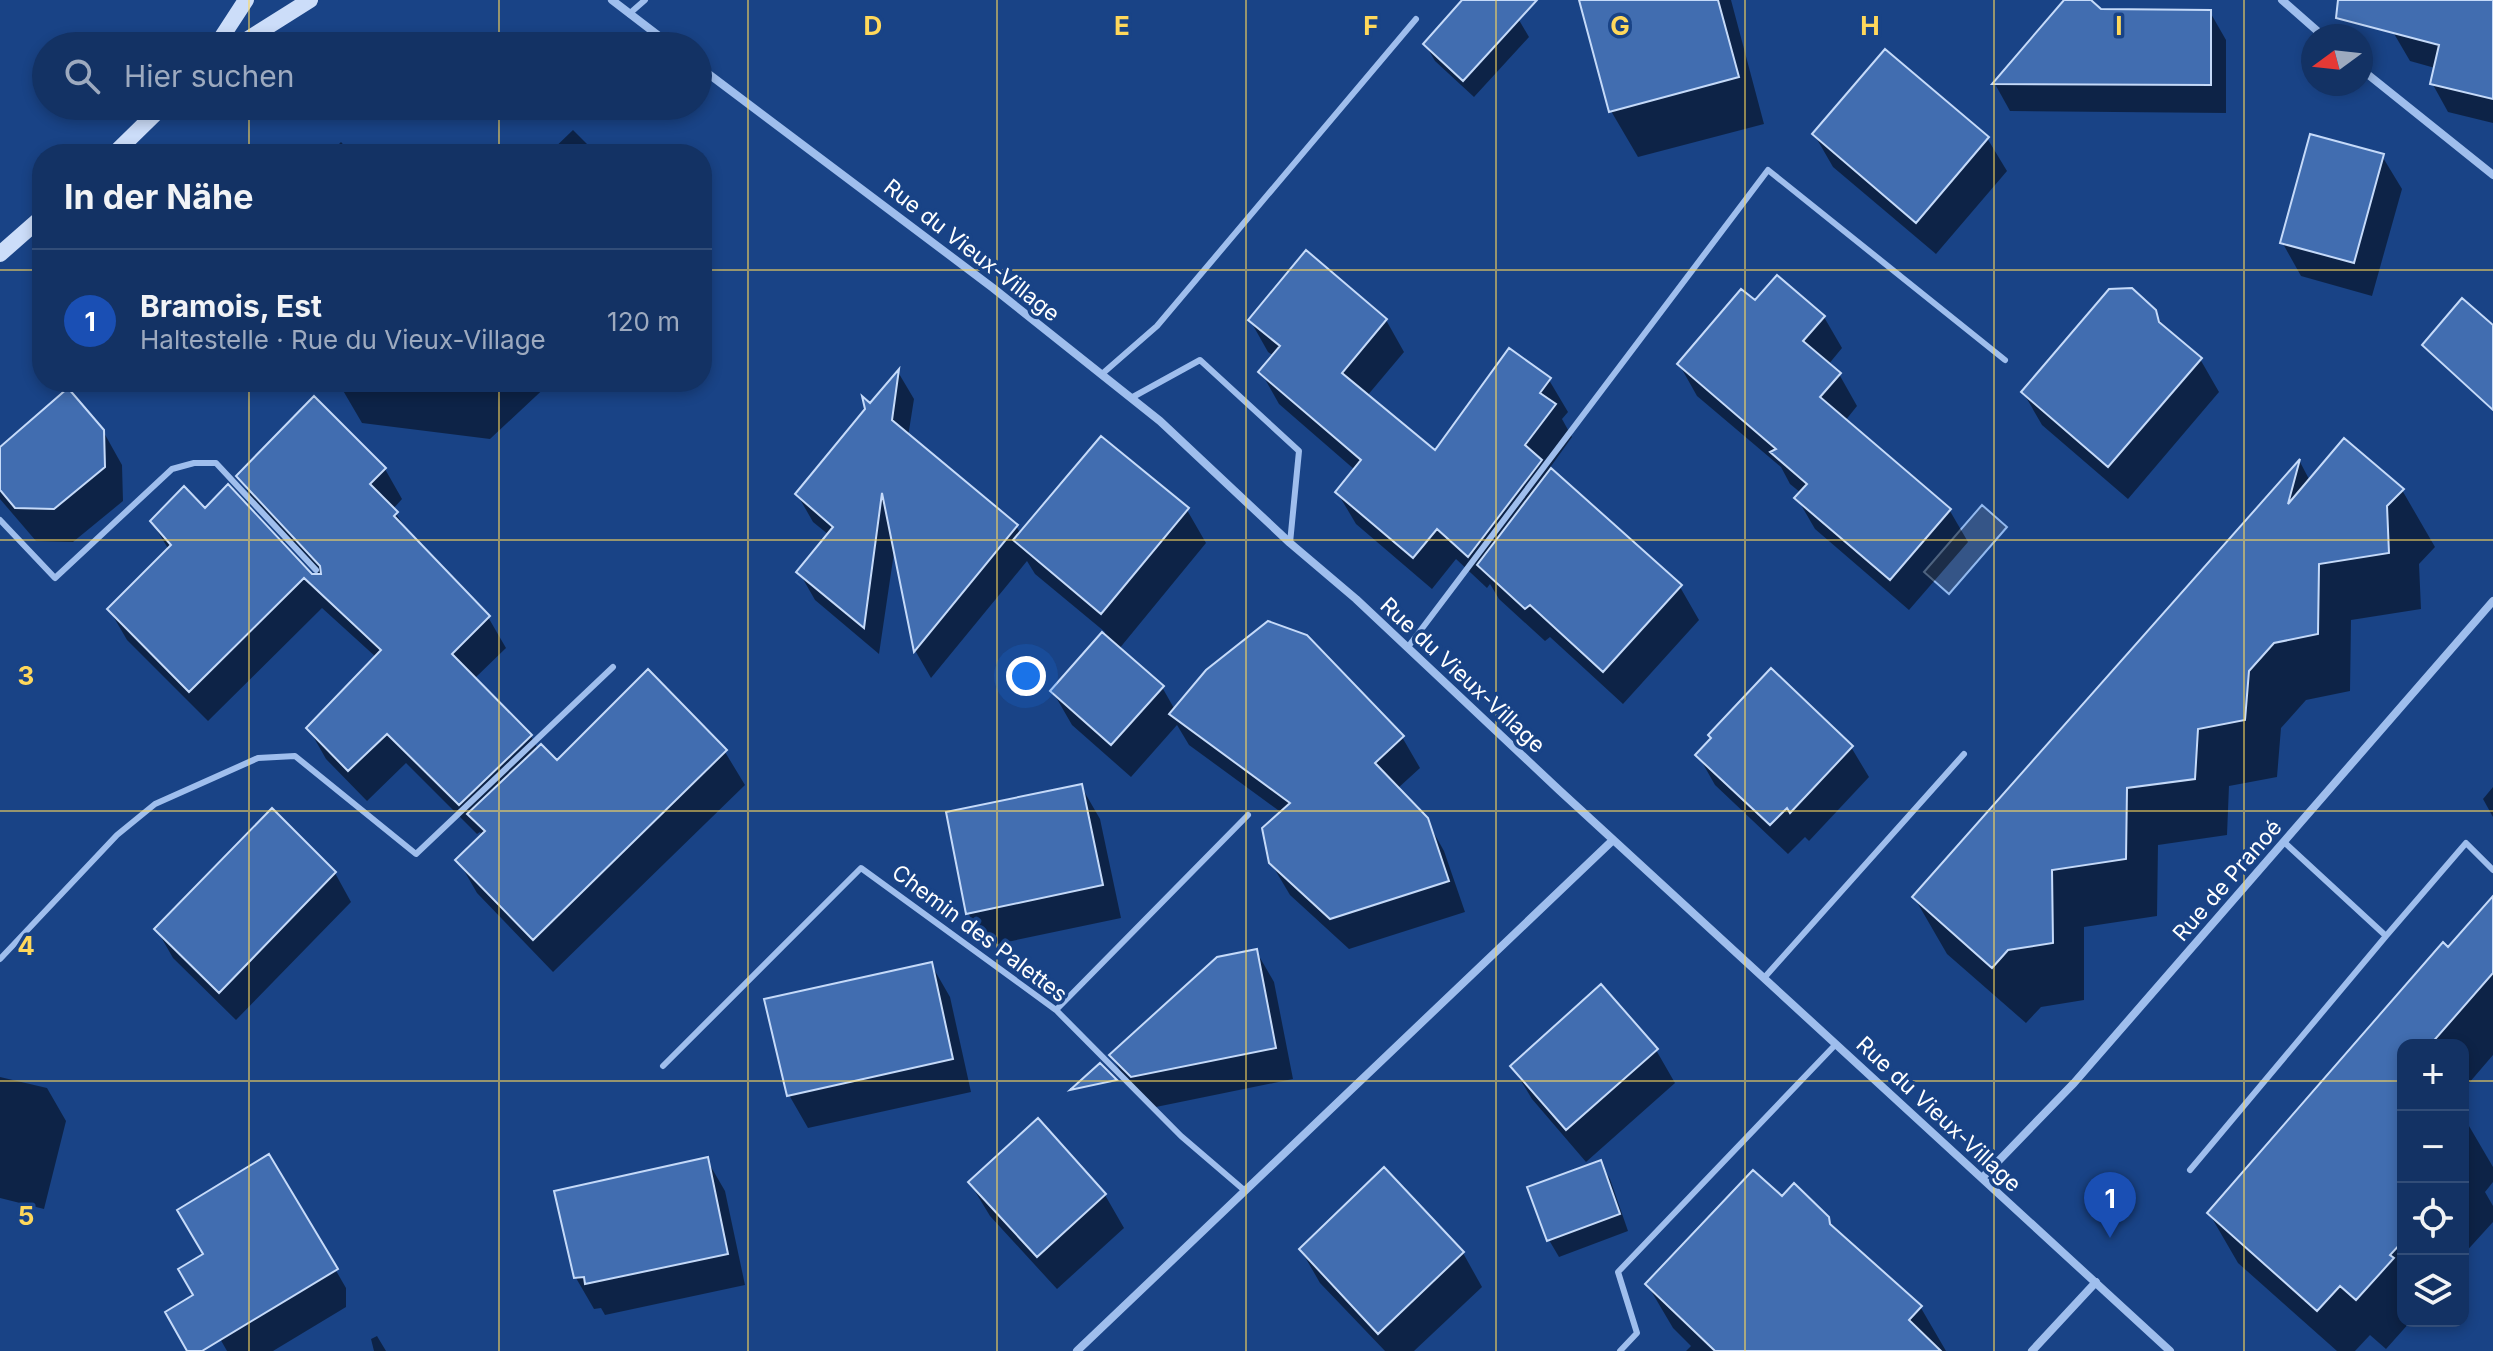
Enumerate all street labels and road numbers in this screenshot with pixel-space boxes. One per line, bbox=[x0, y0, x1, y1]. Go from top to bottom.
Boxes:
street label: Rue du Vieux-Village bbox=[879, 173, 1065, 327]
street label: Rue du Vieux-Village bbox=[1375, 592, 1551, 758]
street label: Rue de Pranoé bbox=[2167, 814, 2287, 946]
street label: Chemin des Palettes bbox=[887, 859, 1073, 1007]
street label: Rue du Vieux-Village bbox=[1851, 1031, 2027, 1197]

